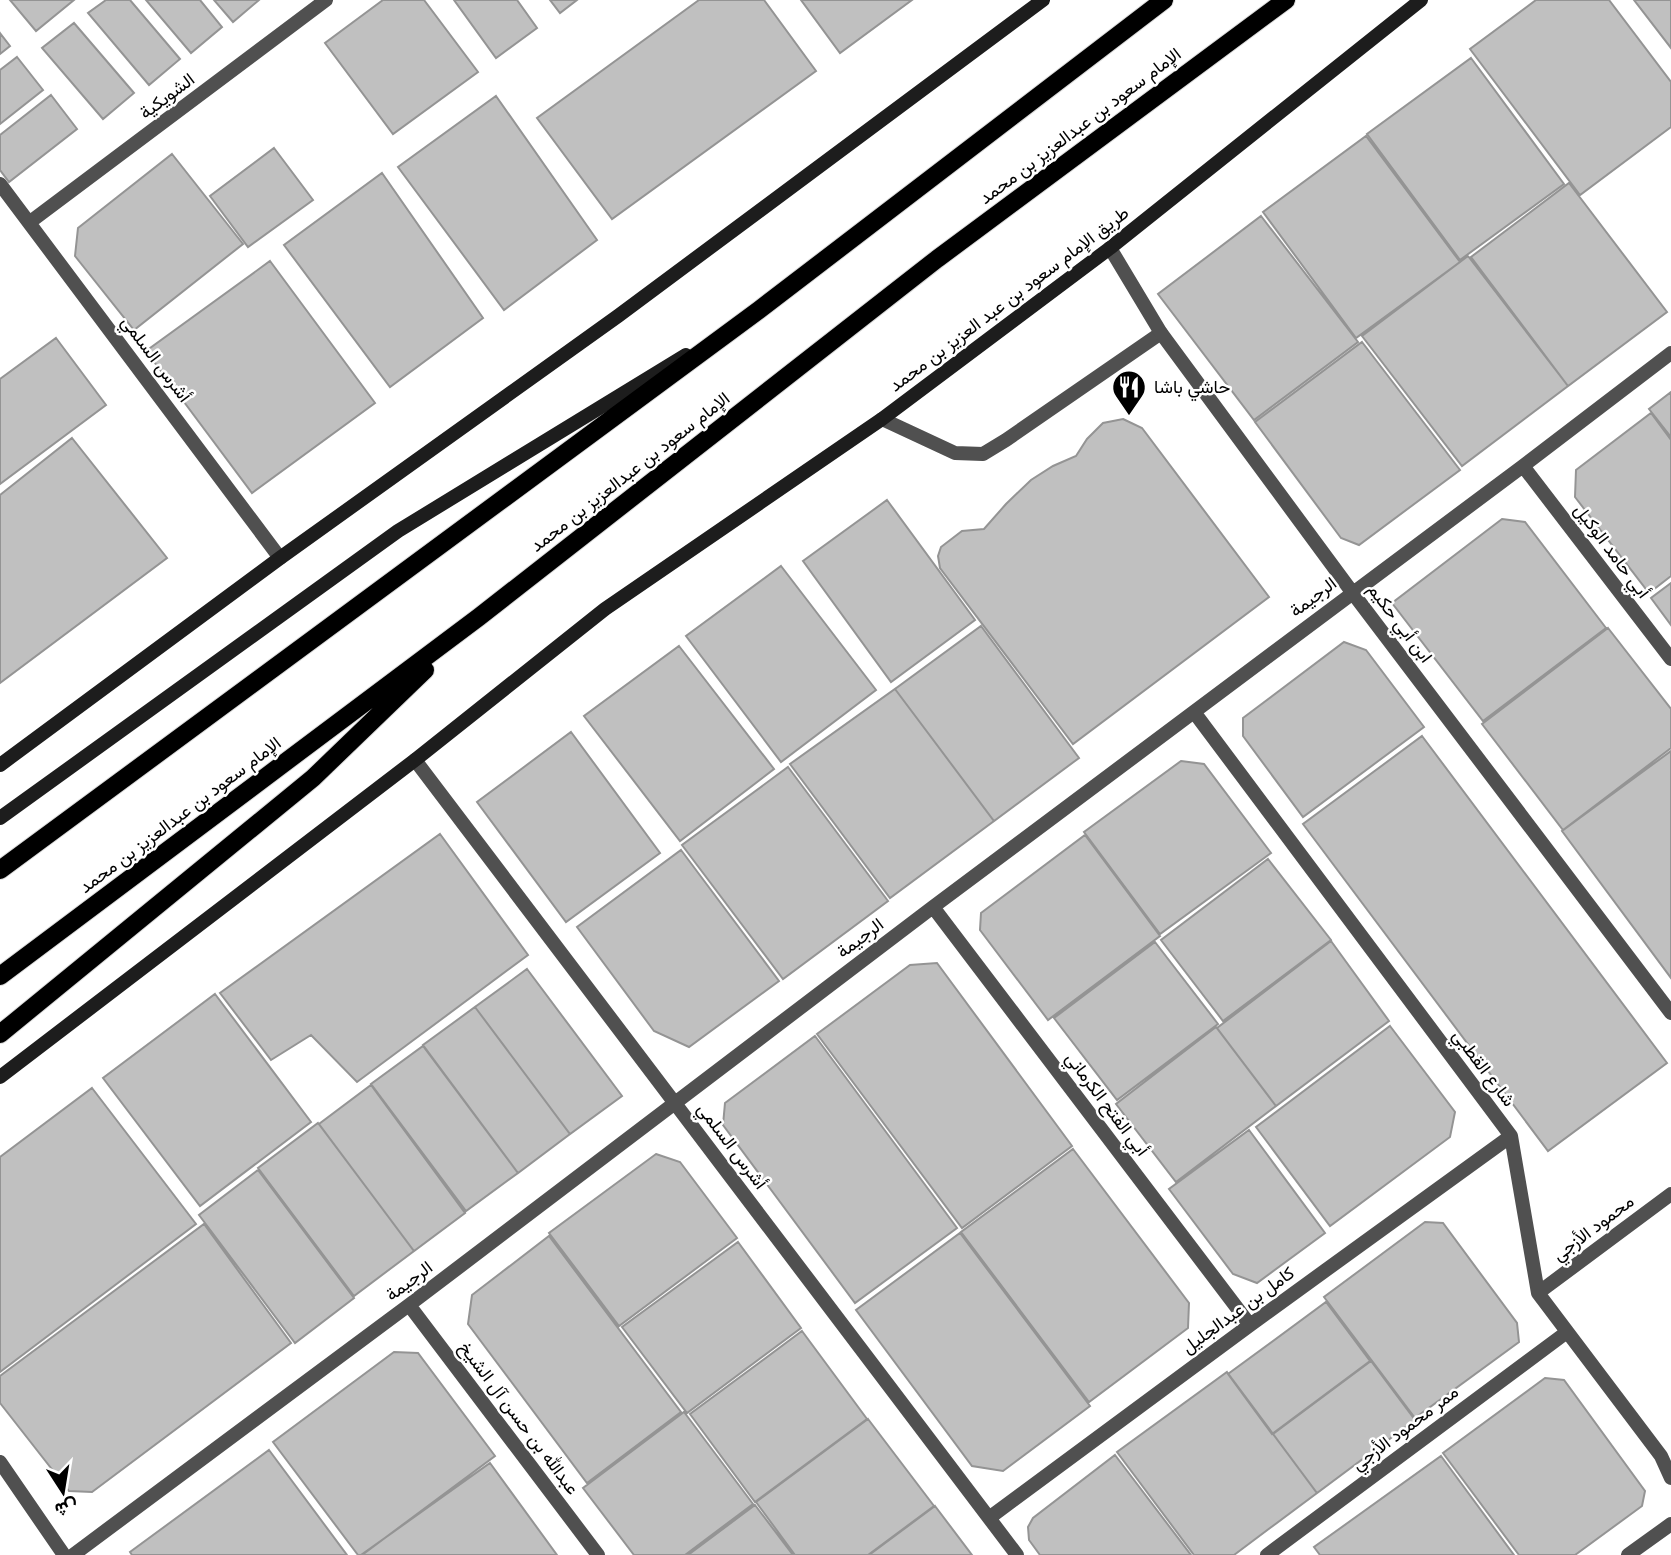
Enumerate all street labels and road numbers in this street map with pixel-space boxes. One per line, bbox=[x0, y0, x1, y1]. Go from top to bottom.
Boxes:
street label: الإمام سعود بن عبدالعزيز بن محمد bbox=[974, 42, 1186, 210]
street label: الشويكية bbox=[135, 67, 199, 125]
street label: طريق الإمام سعود بن عبد العزيز بن محمد bbox=[884, 201, 1134, 397]
street label: أشرس السلمي bbox=[113, 311, 196, 409]
street label: الإمام سعود بن عبدالعزيز بن محمد bbox=[525, 387, 735, 557]
street label: أبي حامد الوكيل bbox=[1566, 499, 1655, 605]
street label: الرجيمة bbox=[1285, 571, 1341, 623]
street label: ابن أبي حكيم bbox=[1360, 578, 1438, 669]
street label: الإمام سعود بن عبدالعزيز بن محمد bbox=[74, 731, 286, 899]
street label: الرجيمة bbox=[832, 912, 888, 964]
street label: شارع القطبي bbox=[1445, 1024, 1521, 1113]
street label: أبي الفتح الكرماني bbox=[1058, 1047, 1154, 1163]
street label: أشرس السلمي bbox=[689, 1098, 772, 1196]
street label: محمود الأزجي bbox=[1547, 1189, 1640, 1269]
street label: الرجيمة bbox=[381, 1255, 437, 1307]
street label: كامل بن عبدالجليل bbox=[1177, 1261, 1299, 1359]
street label: عبدالله بن حسن آل الشيخ bbox=[453, 1336, 585, 1500]
street label: ممر محمود الأزجي bbox=[1347, 1380, 1465, 1478]

